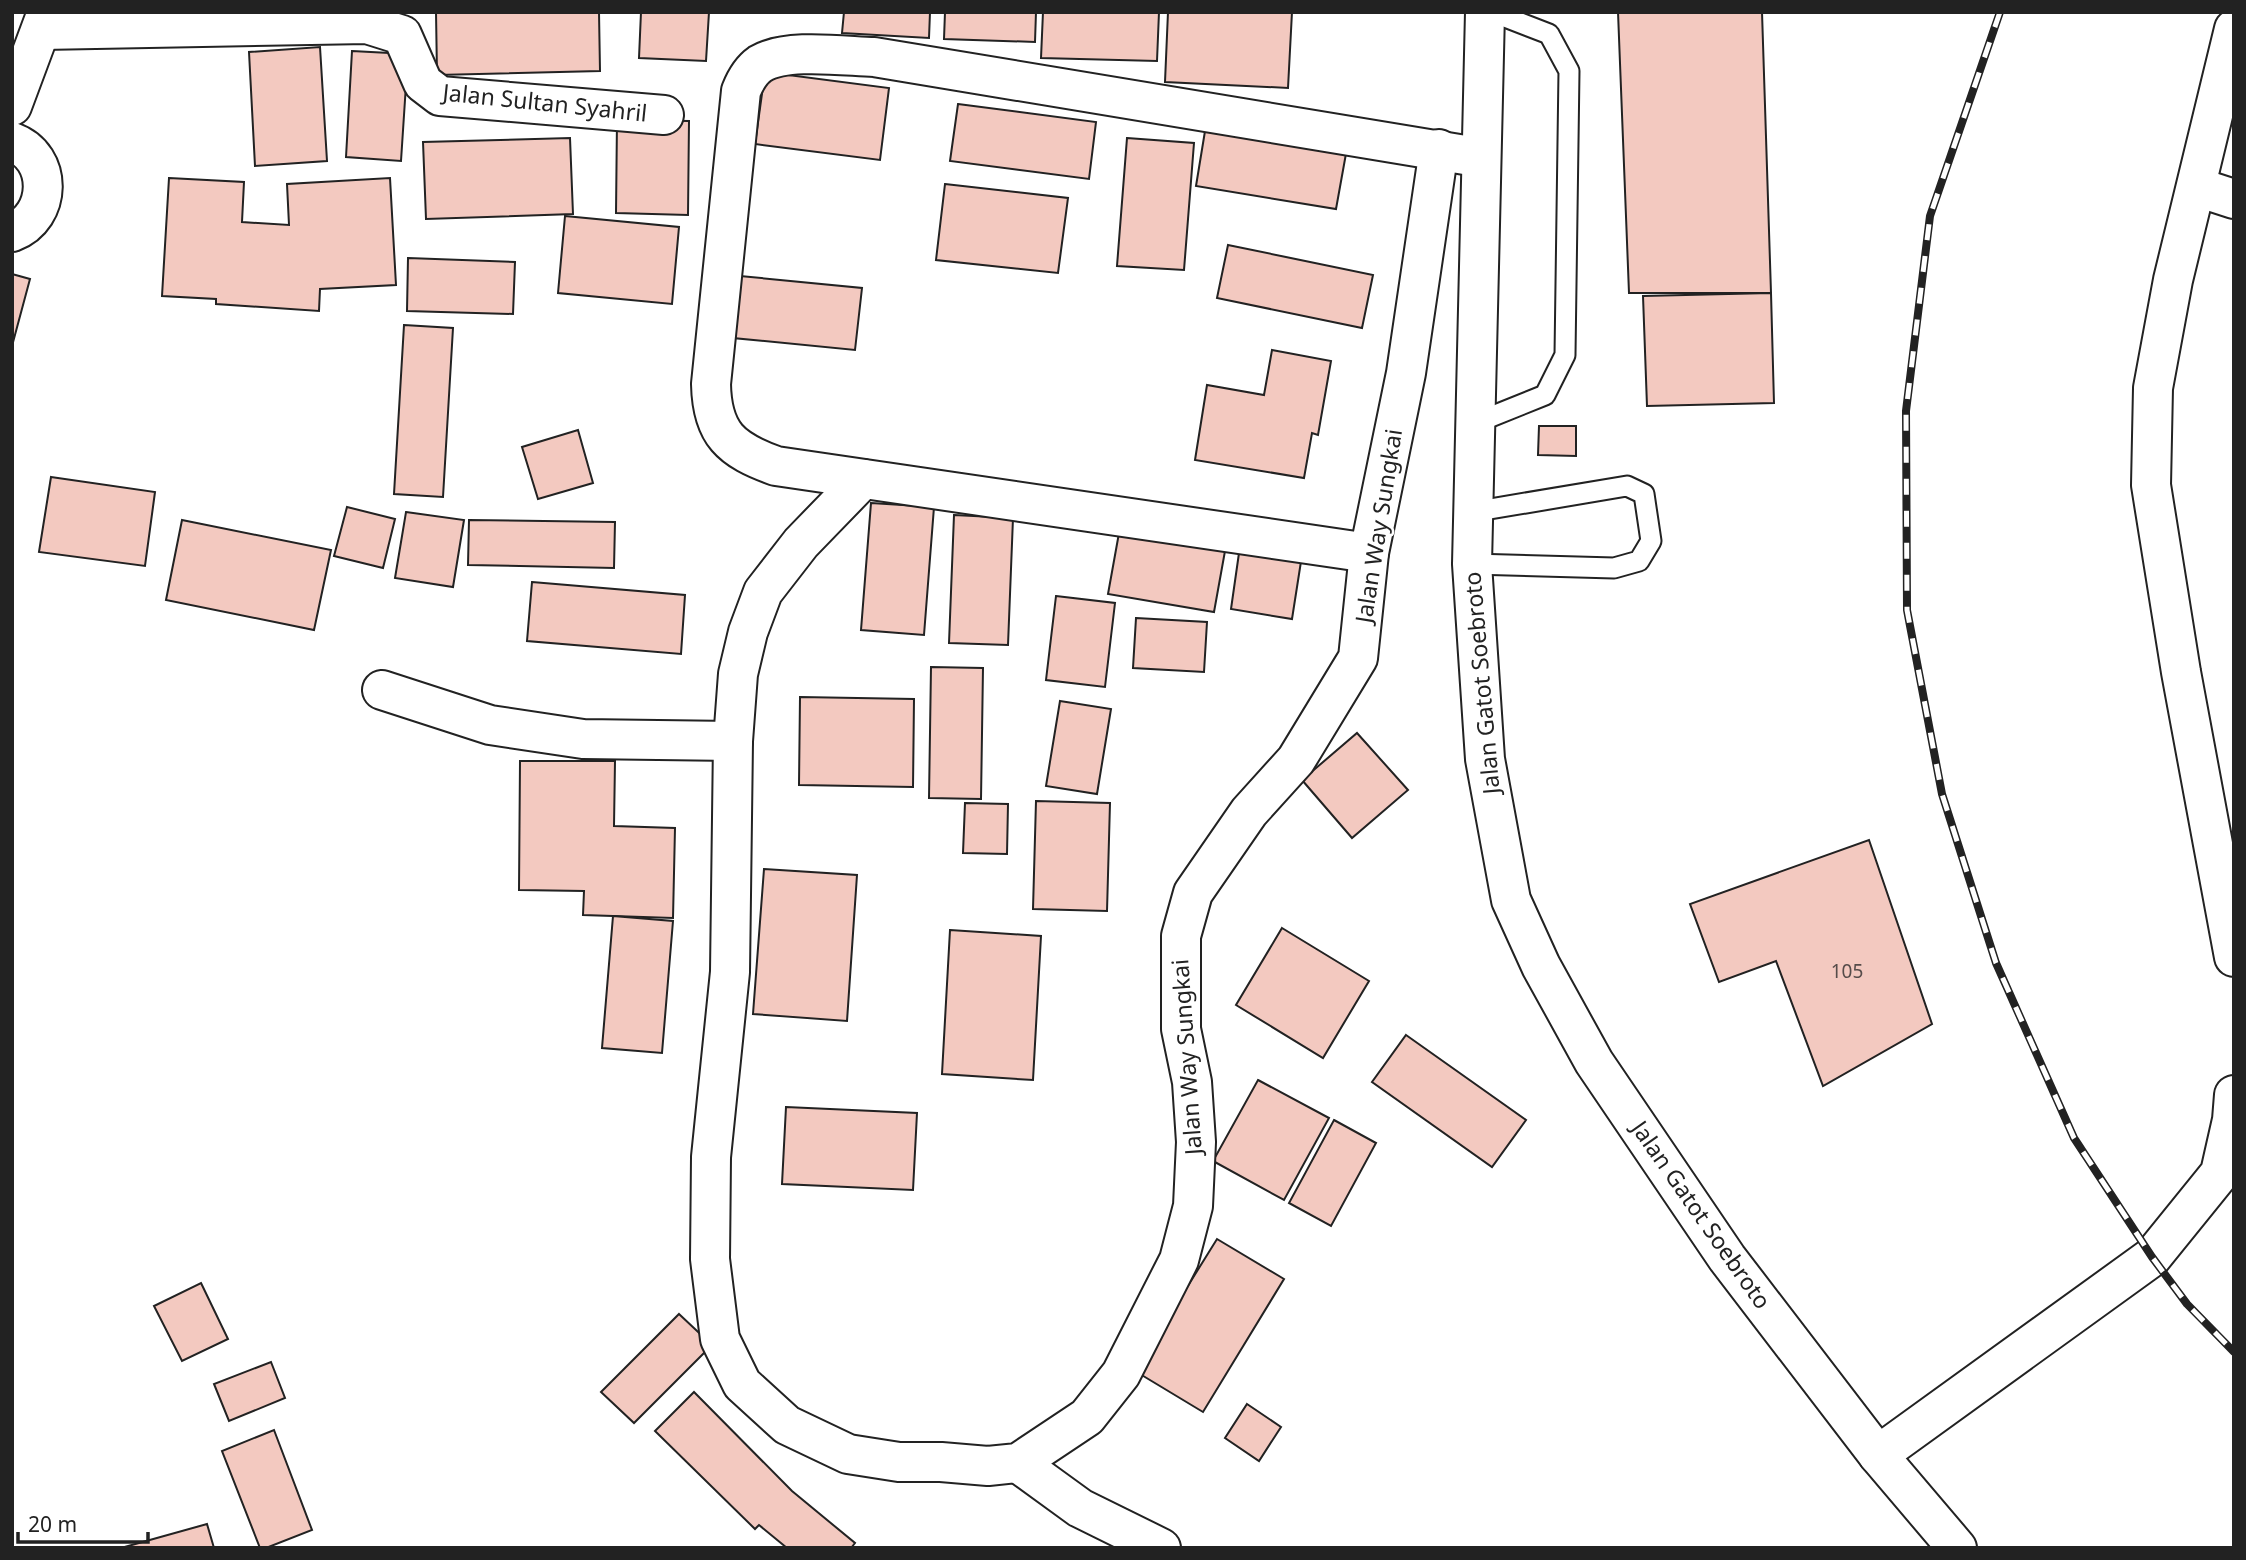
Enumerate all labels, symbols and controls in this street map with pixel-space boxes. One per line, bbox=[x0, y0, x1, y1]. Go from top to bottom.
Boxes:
street label: Jalan Sultan Syahril bbox=[439, 75, 649, 129]
street label: Jalan Way Sungkai bbox=[1347, 427, 1409, 627]
street label: Jalan Gatot Soebroto bbox=[1455, 571, 1507, 798]
street label: Jalan Way Sungkai bbox=[1163, 958, 1209, 1158]
house number: 105 bbox=[1831, 958, 1863, 984]
street label: Jalan Gatot Soebroto bbox=[1624, 1112, 1779, 1315]
scale bar bbox=[18, 1500, 147, 1544]
text: 20 m bbox=[28, 1510, 77, 1538]

